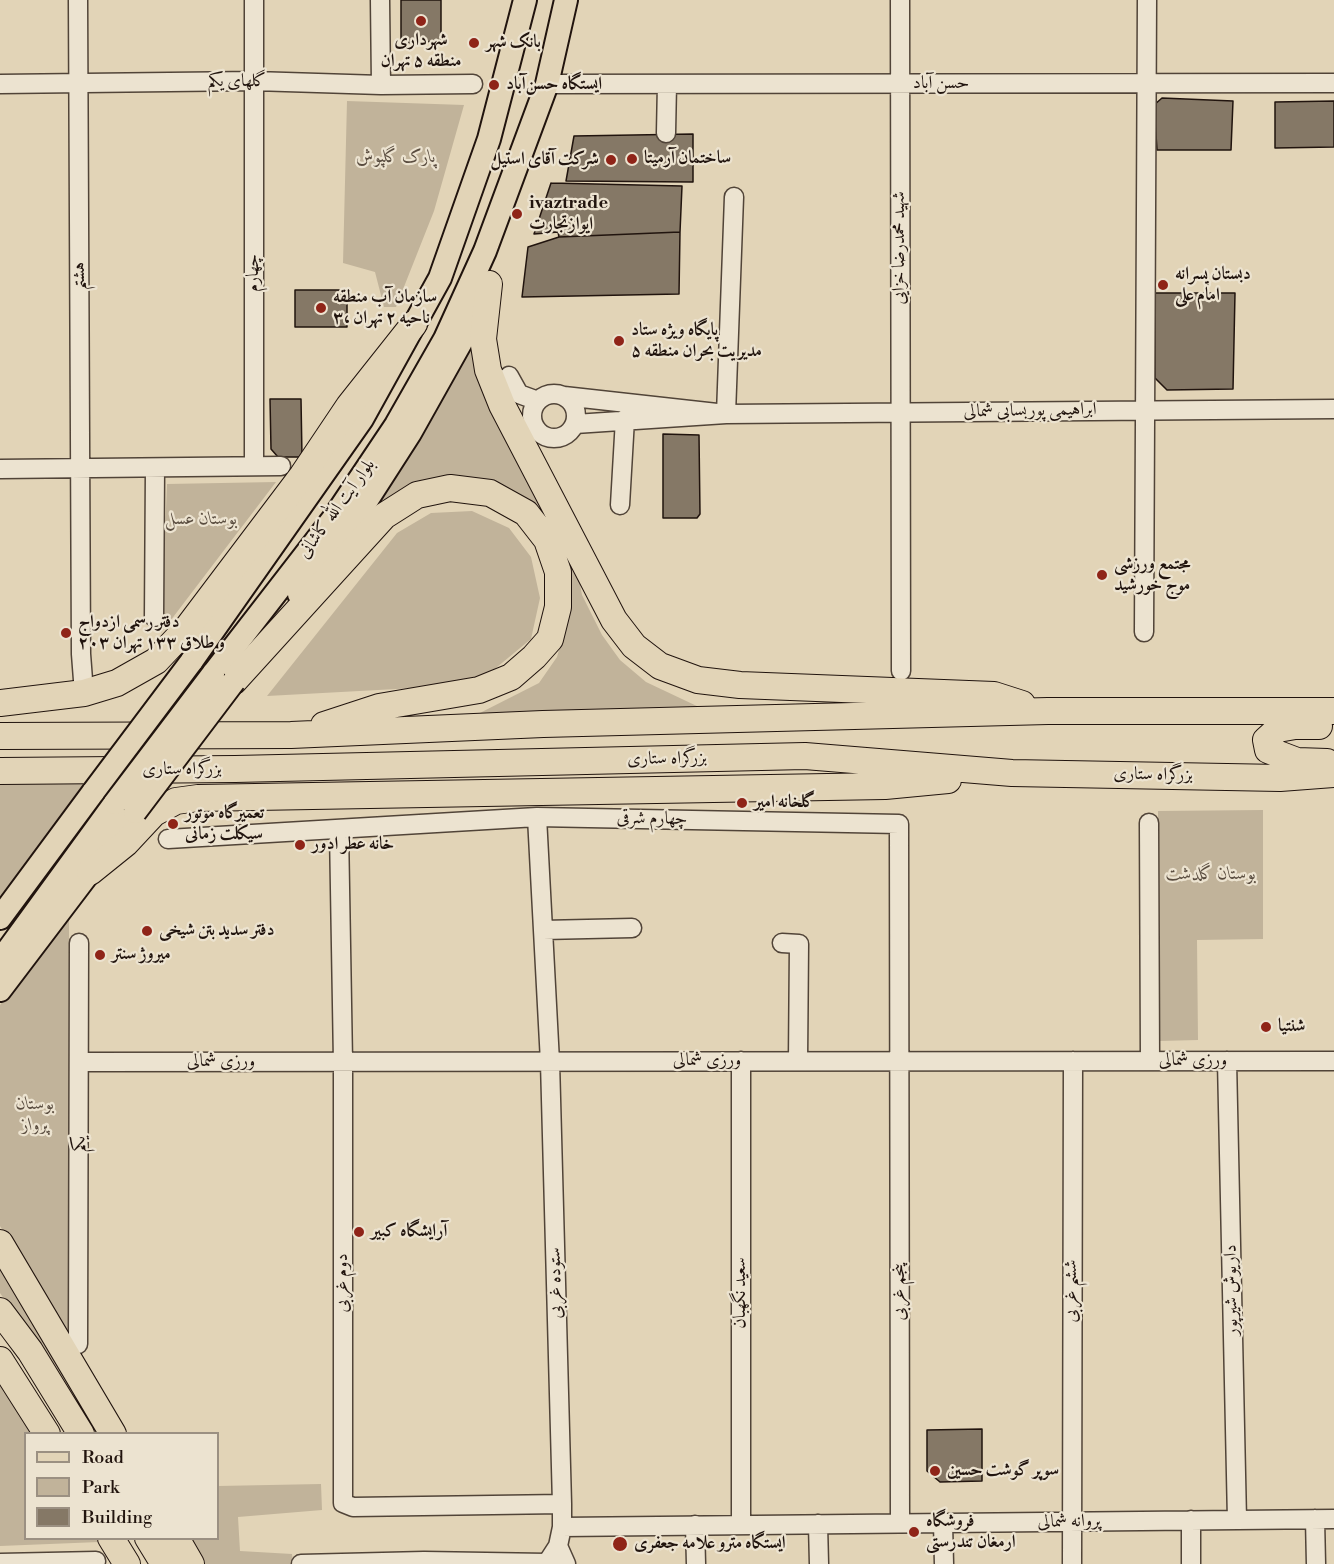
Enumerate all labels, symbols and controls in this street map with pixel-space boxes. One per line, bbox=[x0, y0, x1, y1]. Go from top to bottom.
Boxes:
marker: شهرداری منطقه ۵ تهران bbox=[414, 14, 428, 28]
place label: شهرداری منطقه ۵ تهران bbox=[380, 30, 462, 72]
place label: بانک شهر bbox=[486, 32, 541, 54]
marker: بانک شهر bbox=[467, 36, 481, 50]
street label: گلهای یکم bbox=[208, 71, 266, 93]
street label: حسن آباد bbox=[913, 73, 969, 95]
place label: ایستگاه حسن‌آباد bbox=[506, 74, 602, 96]
marker: ایستگاه حسن‌آباد bbox=[487, 78, 501, 92]
park label: پارک گلپوش bbox=[356, 147, 436, 169]
place label: ساختمان آرمیتا bbox=[644, 148, 731, 170]
place label: شرکت آقای استیل bbox=[490, 149, 599, 171]
marker: ساختمان آرمیتا bbox=[625, 152, 639, 166]
marker: شرکت آقای استیل bbox=[604, 153, 618, 167]
street label: شهید محمدرضا خزایی bbox=[889, 191, 911, 305]
place label: ivaztrade ایوازتجارت bbox=[529, 193, 608, 236]
marker: ivaztrade ایوازتجارت bbox=[510, 207, 524, 221]
street label: چهارم bbox=[243, 254, 265, 292]
street label: هشتم bbox=[69, 262, 91, 290]
place label: دبستان پسرانه امام علی bbox=[1175, 264, 1251, 306]
marker: دبستان پسرانه امام علی bbox=[1156, 278, 1170, 292]
place label: سازمان آب منطقه ۳، ناحیه ۲ تهران bbox=[333, 287, 437, 330]
marker: سازمان آب منطقه ۳، ناحیه ۲ تهران bbox=[314, 301, 328, 315]
place label: پایگاه ویژه ستاد مدیریت بحران منطقه ۵ bbox=[631, 320, 762, 362]
marker: پایگاه ویژه ستاد مدیریت بحران منطقه ۵ bbox=[612, 334, 626, 348]
street label: ابراهیمی پوربسابی شمالی bbox=[963, 399, 1097, 423]
street label: بلوار آیت الله کاشانی bbox=[294, 455, 380, 563]
park label: بوستان عسل bbox=[165, 509, 237, 531]
place label: مجتمع ورزشی موج خورشید bbox=[1114, 554, 1190, 596]
marker: مجتمع ورزشی موج خورشید bbox=[1095, 568, 1109, 582]
place label: دفتر رسمی ازدواج ۲۰۳ و طلاق ۱۳۳ تهران bbox=[78, 612, 225, 654]
marker: دفتر رسمی ازدواج ۲۰۳ و طلاق ۱۳۳ تهران bbox=[59, 626, 73, 640]
street label: بزرگراه ستاری bbox=[627, 748, 707, 770]
street label: بزرگراه ستاری bbox=[142, 759, 222, 781]
street label: بزرگراه ستاری bbox=[1113, 764, 1193, 786]
place label: گلخانه امیر bbox=[754, 792, 816, 814]
marker: گلخانه امیر bbox=[735, 796, 749, 810]
place label: تعمیرگاه موتور سیکلت زمانی bbox=[185, 803, 264, 846]
street label: چهارم شرقی bbox=[616, 808, 688, 830]
marker: تعمیرگاه موتور سیکلت زمانی bbox=[166, 817, 180, 831]
place label: خانه عطر ادور bbox=[312, 834, 394, 856]
marker: خانه عطر ادور bbox=[293, 838, 307, 852]
park label: بوستان گلدشت bbox=[1166, 864, 1256, 886]
place label: دفتر سدید بتن شیخی bbox=[159, 920, 275, 942]
marker: دفتر سدید بتن شیخی bbox=[140, 924, 154, 938]
place label: میروژ سنتر bbox=[112, 944, 171, 966]
marker: میروژ سنتر bbox=[93, 948, 107, 962]
place label: شنتیا bbox=[1278, 1016, 1306, 1038]
marker: شنتیا bbox=[1259, 1020, 1273, 1034]
street label: ورزی شمالی bbox=[673, 1050, 741, 1072]
street label: ورزی شمالی bbox=[1159, 1050, 1227, 1072]
street label: ورزی شمالی bbox=[187, 1051, 255, 1073]
park label: بوستان پرواز bbox=[16, 1094, 54, 1136]
street label: یکم bbox=[69, 1136, 91, 1152]
place label: آرایشگاه کبیر bbox=[371, 1221, 447, 1243]
marker: آرایشگاه کبیر bbox=[352, 1225, 366, 1239]
street label: داریوش شیرپور bbox=[1220, 1244, 1244, 1336]
street label: ستوده غربی bbox=[545, 1247, 567, 1319]
street label: دوم غربی bbox=[332, 1253, 354, 1313]
street label: سعید نگهبان bbox=[730, 1257, 752, 1329]
street label: ششم غربی bbox=[1061, 1260, 1083, 1322]
street label: پنجم غربی bbox=[889, 1263, 911, 1321]
legend bbox=[24, 1432, 219, 1540]
text: Road bbox=[82, 1446, 124, 1469]
place label: سوپر گوشت حسین bbox=[947, 1460, 1059, 1482]
marker: سوپر گوشت حسین bbox=[928, 1464, 942, 1478]
text: Park bbox=[82, 1476, 119, 1499]
text: Building bbox=[82, 1506, 152, 1529]
place label: فروشگاه ارمغان تندرستی bbox=[926, 1511, 1016, 1553]
street label: پروانه شمالی bbox=[1037, 1511, 1101, 1533]
marker: فروشگاه ارمغان تندرستی bbox=[907, 1525, 921, 1539]
place label: ایستگاه مترو علامه جعفری bbox=[634, 1533, 786, 1555]
marker: ایستگاه مترو علامه جعفری bbox=[611, 1535, 629, 1553]

